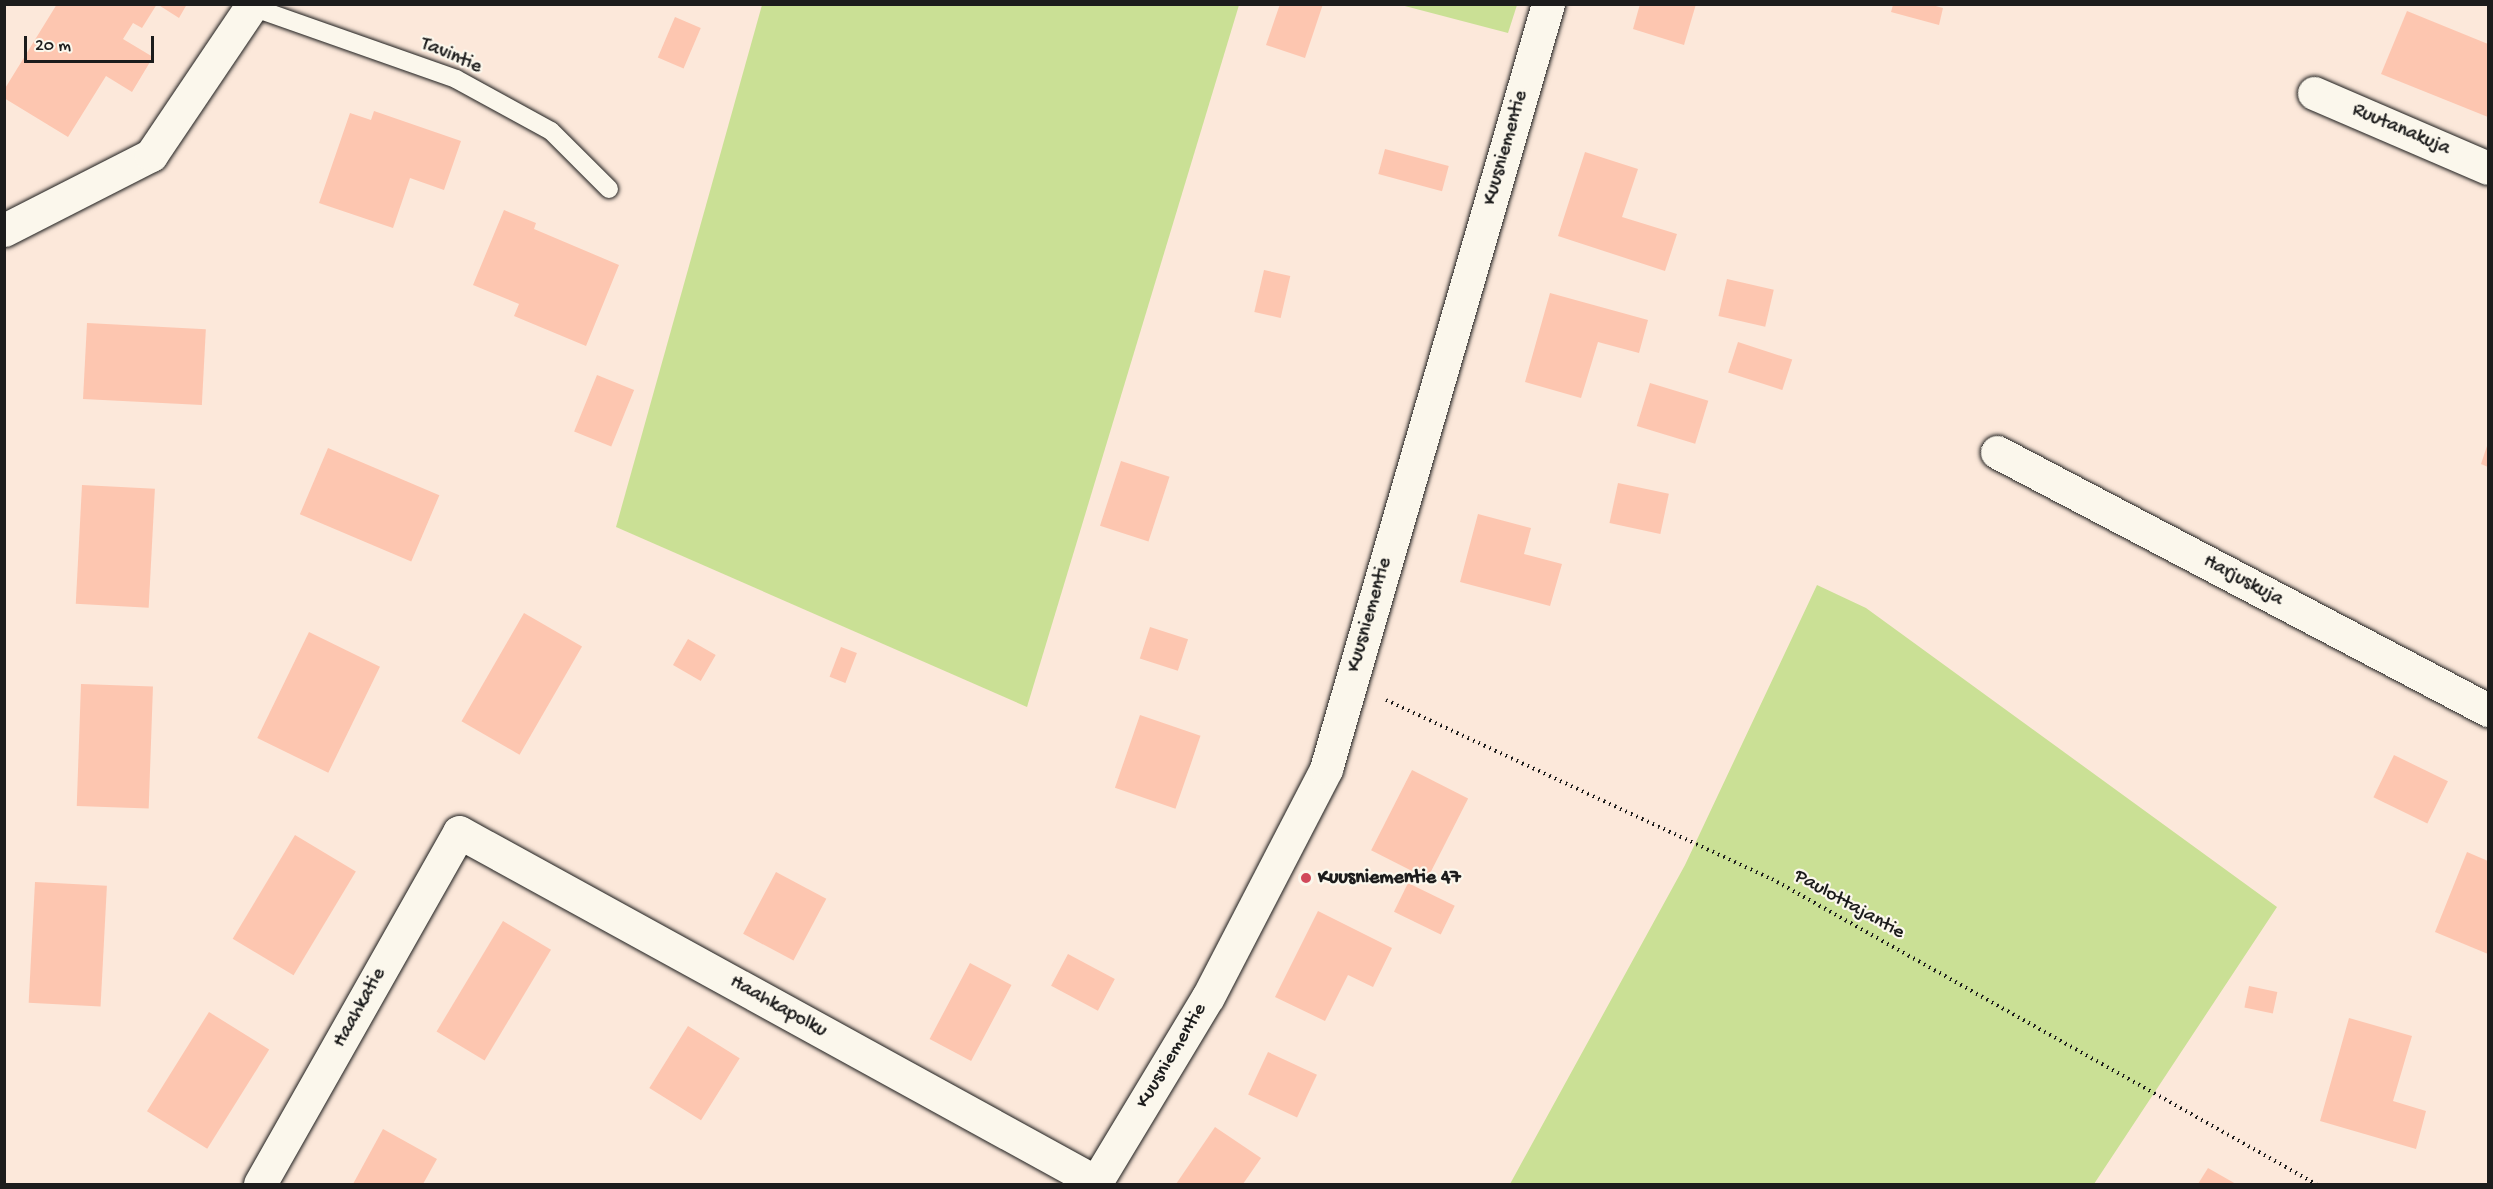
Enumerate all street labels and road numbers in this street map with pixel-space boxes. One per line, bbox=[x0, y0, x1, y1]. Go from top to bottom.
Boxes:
street label: Tavintie bbox=[417, 32, 485, 80]
street label: Kuusniementie bbox=[1478, 88, 1534, 208]
street label: Ruutanakuja bbox=[2348, 99, 2454, 161]
street label: Harjuskuja bbox=[2199, 550, 2287, 612]
street label: Kuusniementie bbox=[1342, 555, 1398, 675]
street label: Paulottajantie bbox=[1789, 865, 1909, 945]
street label: Haahkatie bbox=[328, 964, 392, 1052]
street label: Haahkapolku bbox=[725, 970, 831, 1044]
street label: Kuusniementie bbox=[1131, 999, 1213, 1113]

